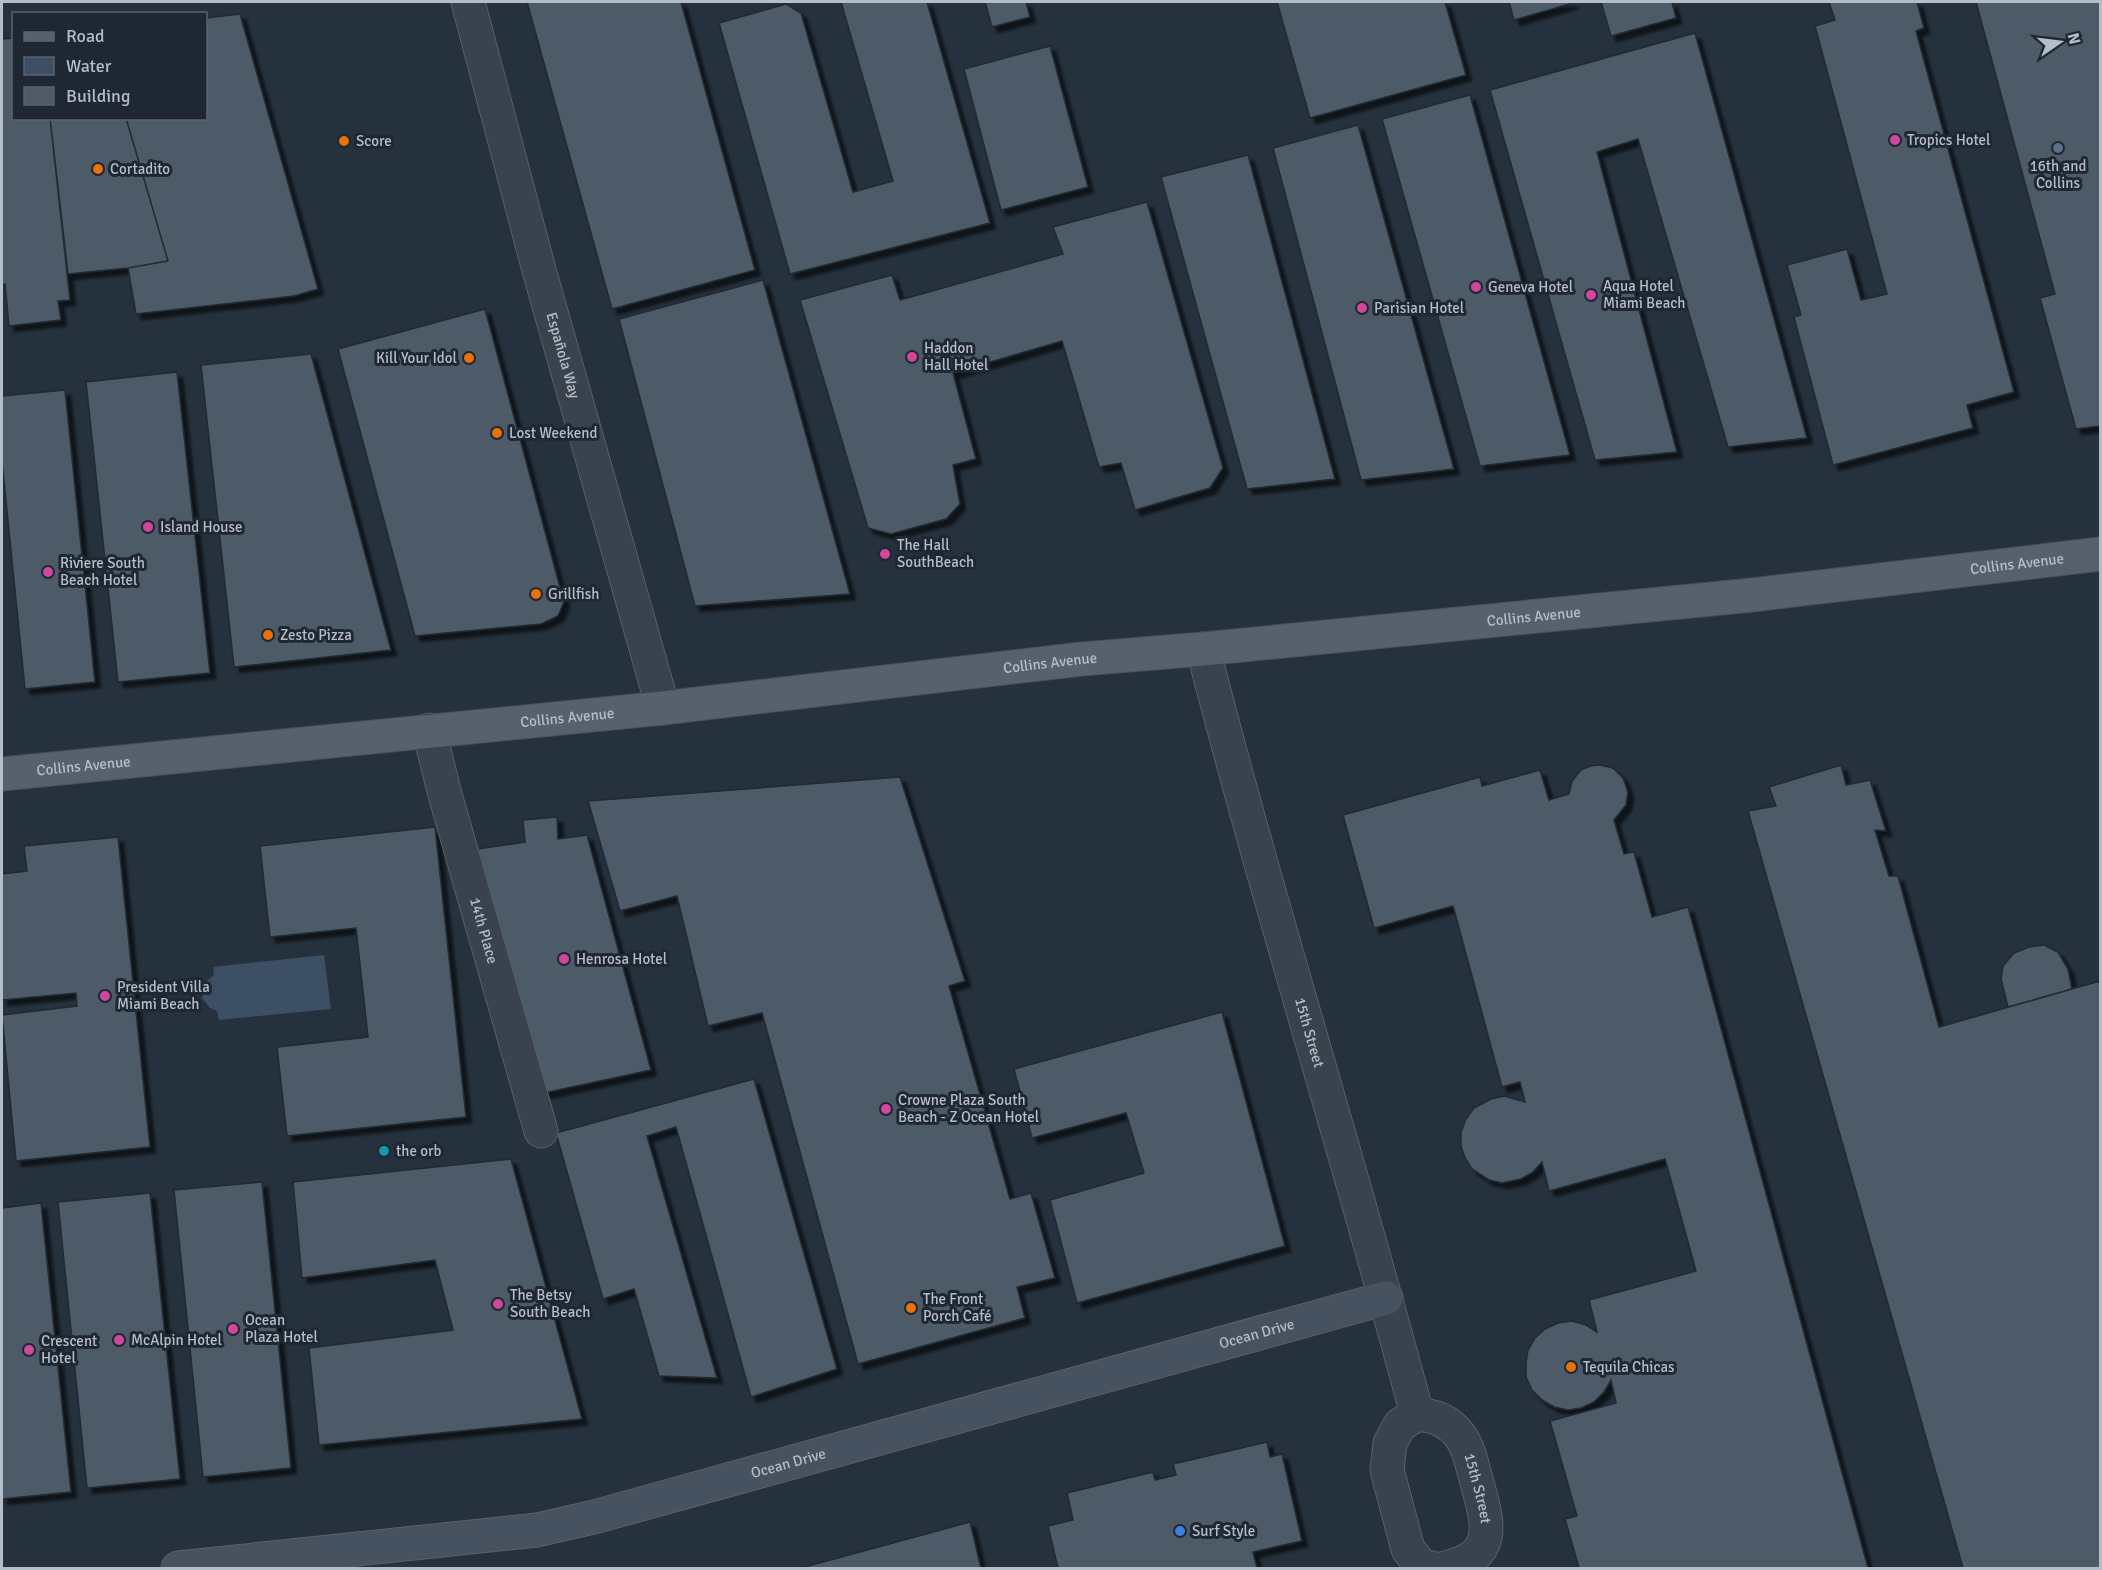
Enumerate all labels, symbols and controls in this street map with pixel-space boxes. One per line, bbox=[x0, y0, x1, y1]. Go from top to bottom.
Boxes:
legend bbox=[12, 12, 207, 120]
north arrow bbox=[2030, 12, 2090, 72]
text: Road bbox=[66, 25, 105, 47]
text: N bbox=[2063, 31, 2085, 46]
text: Water bbox=[66, 55, 112, 77]
text: Building bbox=[66, 85, 130, 107]
place label: Tropics Hotel bbox=[1907, 131, 1990, 149]
place label: Score bbox=[356, 132, 392, 150]
marker: Tropics Hotel bbox=[1888, 133, 1902, 147]
marker: Score bbox=[337, 134, 351, 148]
marker: 16th and Collins bbox=[2051, 141, 2065, 155]
place label: 16th and Collins bbox=[2030, 157, 2086, 192]
place label: Cortadito bbox=[110, 160, 170, 178]
marker: Cortadito bbox=[91, 162, 105, 176]
place label: Aqua Hotel Miami Beach bbox=[1603, 277, 1685, 312]
place label: Geneva Hotel bbox=[1488, 278, 1573, 296]
marker: Geneva Hotel bbox=[1469, 280, 1483, 294]
marker: Aqua Hotel Miami Beach bbox=[1584, 288, 1598, 302]
place label: Parisian Hotel bbox=[1374, 299, 1464, 317]
marker: Parisian Hotel bbox=[1355, 301, 1369, 315]
street label: Española Way bbox=[542, 310, 584, 400]
place label: Haddon Hall Hotel bbox=[924, 339, 988, 374]
place label: Kill Your Idol bbox=[376, 349, 457, 367]
marker: Haddon Hall Hotel bbox=[905, 350, 919, 364]
marker: Kill Your Idol bbox=[462, 351, 476, 365]
place label: Lost Weekend bbox=[509, 424, 597, 442]
marker: Lost Weekend bbox=[490, 426, 504, 440]
place label: Island House bbox=[160, 518, 243, 536]
marker: Island House bbox=[141, 520, 155, 534]
place label: The Hall SouthBeach bbox=[897, 536, 974, 571]
marker: The Hall SouthBeach bbox=[878, 547, 892, 561]
street label: Collins Avenue bbox=[1969, 549, 2065, 578]
place label: Riviere South Beach Hotel bbox=[60, 554, 145, 589]
marker: Riviere South Beach Hotel bbox=[41, 565, 55, 579]
place label: Grillfish bbox=[548, 585, 599, 603]
marker: Grillfish bbox=[529, 587, 543, 601]
street label: Collins Avenue bbox=[1486, 603, 1582, 630]
place label: Zesto Pizza bbox=[280, 626, 352, 644]
marker: Zesto Pizza bbox=[261, 628, 275, 642]
street label: Collins Avenue bbox=[1002, 649, 1098, 677]
street label: Collins Avenue bbox=[519, 704, 615, 731]
street label: Collins Avenue bbox=[36, 752, 131, 780]
street label: 14th Place bbox=[466, 895, 502, 966]
place label: Henrosa Hotel bbox=[576, 950, 667, 968]
marker: Henrosa Hotel bbox=[557, 952, 571, 966]
place label: President Villa Miami Beach bbox=[117, 978, 210, 1013]
marker: President Villa Miami Beach bbox=[98, 989, 112, 1003]
street label: 15th Street bbox=[1291, 995, 1328, 1070]
place label: Crowne Plaza South Beach - Z Ocean Hotel bbox=[898, 1091, 1039, 1126]
marker: Crowne Plaza South Beach - Z Ocean Hotel bbox=[879, 1102, 893, 1116]
place label: the orb bbox=[396, 1142, 442, 1160]
marker: the orb bbox=[377, 1144, 391, 1158]
place label: The Betsy South Beach bbox=[510, 1286, 590, 1321]
place label: The Front Porch Café bbox=[923, 1290, 992, 1325]
marker: The Betsy South Beach bbox=[491, 1297, 505, 1311]
marker: The Front Porch Café bbox=[904, 1301, 918, 1315]
place label: Ocean Plaza Hotel bbox=[245, 1311, 318, 1346]
street label: Ocean Drive bbox=[1217, 1315, 1296, 1353]
marker: Ocean Plaza Hotel bbox=[226, 1322, 240, 1336]
place label: McAlpin Hotel bbox=[131, 1331, 222, 1349]
place label: Crescent Hotel bbox=[41, 1332, 97, 1367]
marker: McAlpin Hotel bbox=[112, 1333, 126, 1347]
marker: Crescent Hotel bbox=[22, 1343, 36, 1357]
place label: Tequila Chicas bbox=[1583, 1358, 1675, 1376]
marker: Tequila Chicas bbox=[1564, 1360, 1578, 1374]
street label: Ocean Drive bbox=[749, 1444, 828, 1482]
street label: 15th Street bbox=[1460, 1451, 1495, 1524]
place label: Surf Style bbox=[1192, 1522, 1255, 1540]
marker: Surf Style bbox=[1173, 1524, 1187, 1538]

